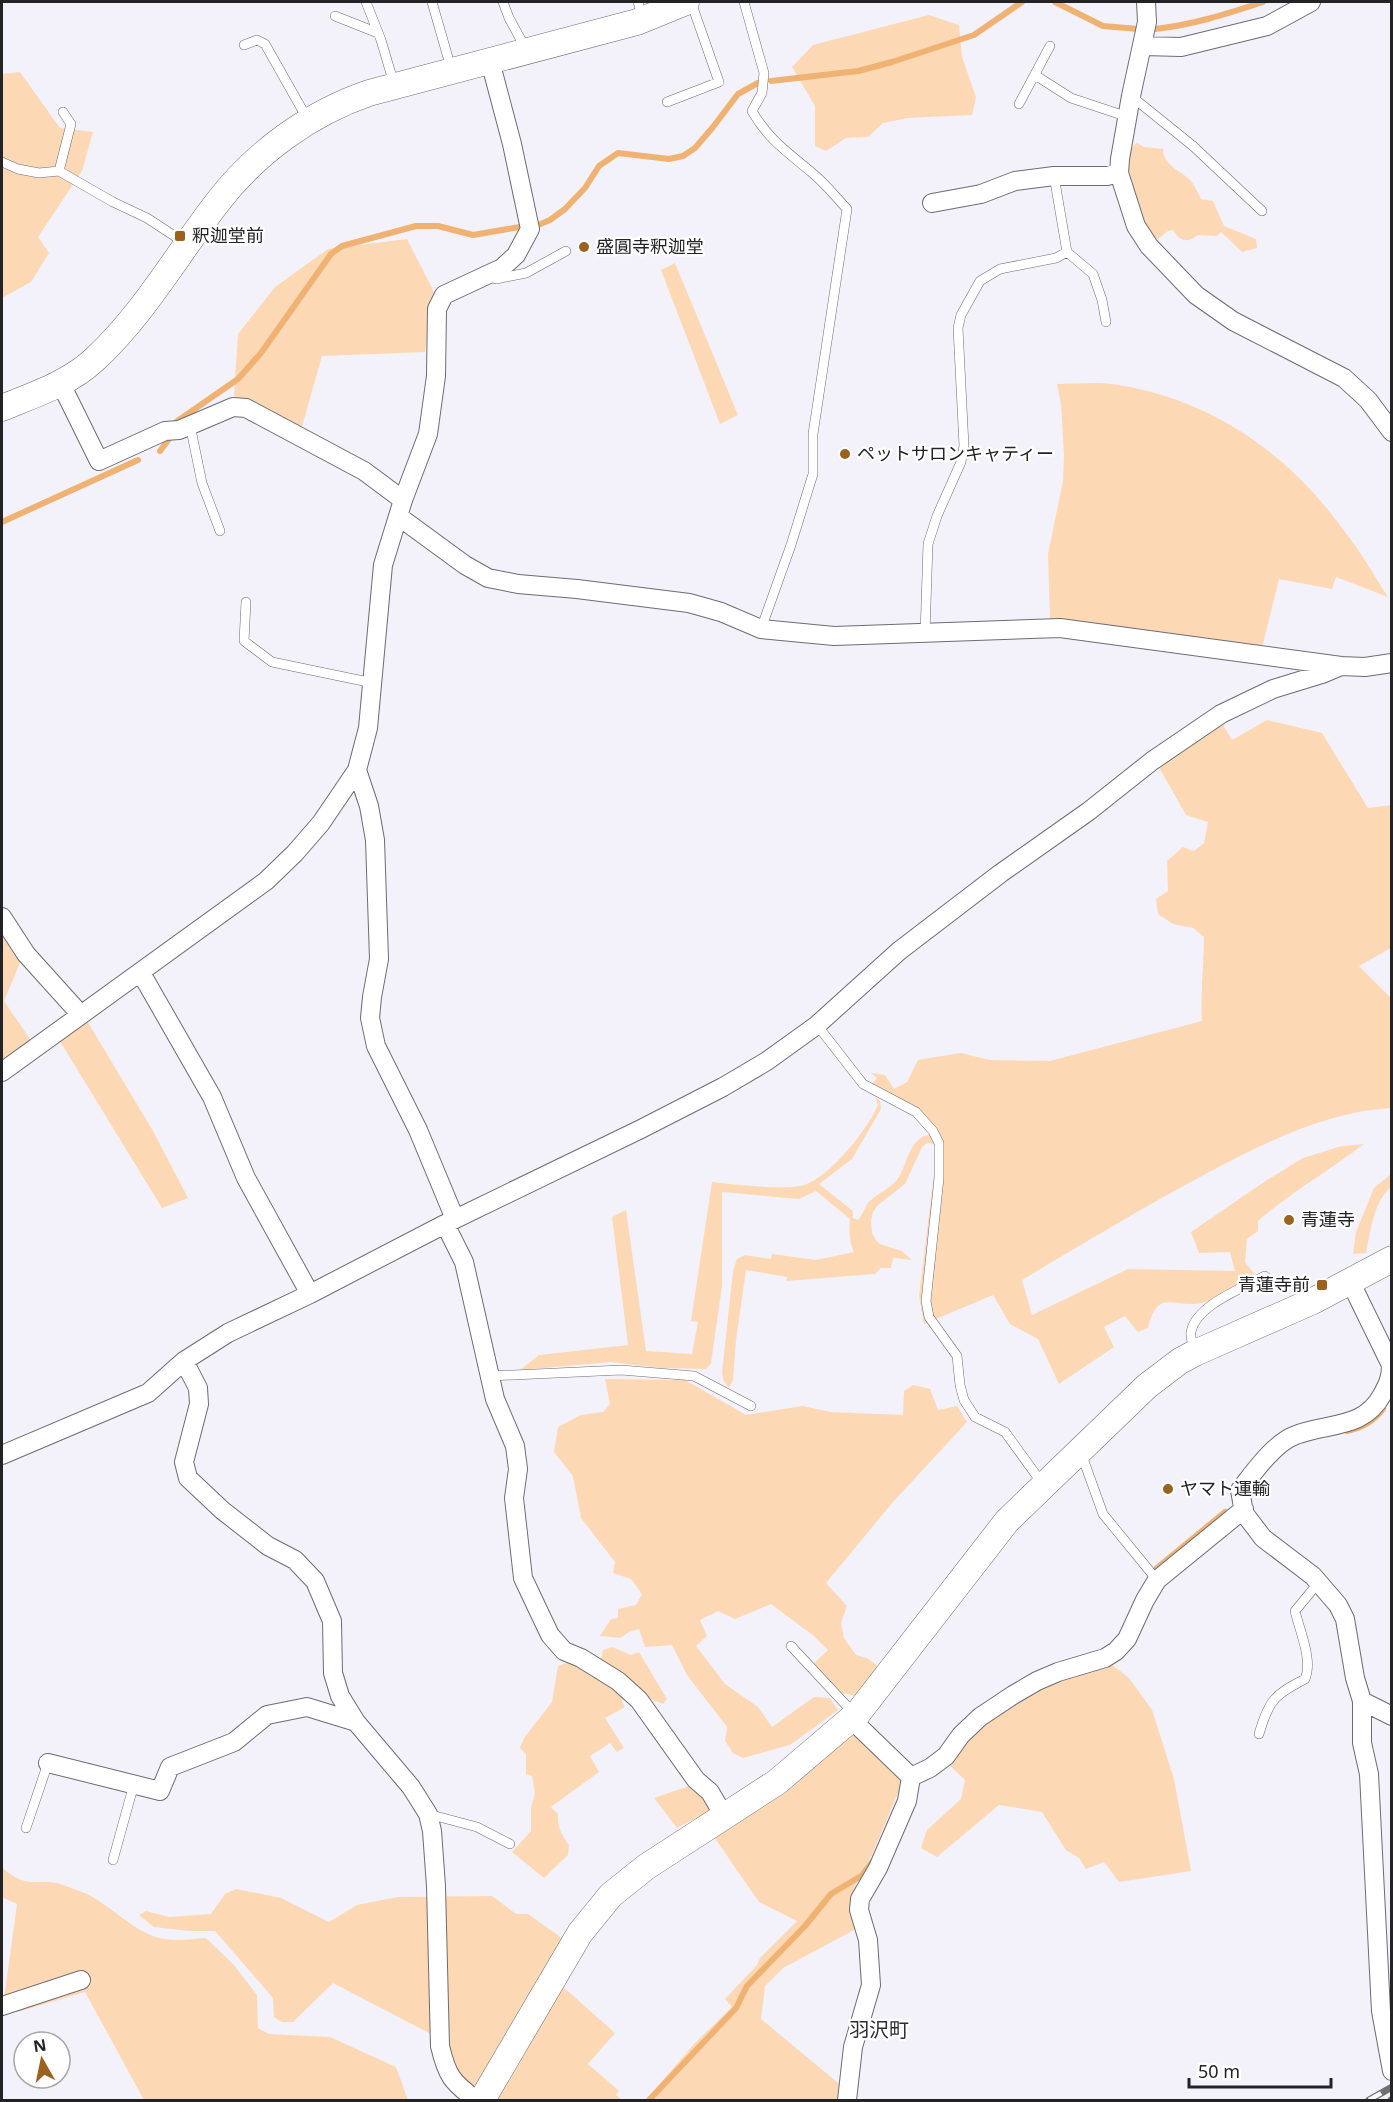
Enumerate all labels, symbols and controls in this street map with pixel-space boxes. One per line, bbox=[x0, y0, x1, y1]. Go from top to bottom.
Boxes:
place label: 釈迦堂前 bbox=[192, 223, 264, 247]
marker: 釈迦堂前 bbox=[173, 229, 187, 243]
place label: 盛圓寺釈迦堂 bbox=[596, 234, 704, 258]
marker: 盛圓寺釈迦堂 bbox=[577, 240, 591, 254]
place label: ペットサロンキャティー bbox=[857, 441, 1054, 465]
marker: ペットサロンキャティー bbox=[838, 447, 852, 461]
place label: 青蓮寺 bbox=[1301, 1207, 1355, 1231]
marker: 青蓮寺 bbox=[1282, 1213, 1296, 1227]
place label: 青蓮寺前 bbox=[1238, 1272, 1310, 1296]
marker: 青蓮寺前 bbox=[1315, 1278, 1329, 1292]
place label: ヤマト運輸 bbox=[1180, 1476, 1270, 1500]
marker: ヤマト運輸 bbox=[1161, 1482, 1175, 1496]
district label: 羽沢町 bbox=[849, 2016, 909, 2043]
north arrow bbox=[12, 2030, 72, 2090]
text: N bbox=[32, 2033, 48, 2057]
scale bar bbox=[1189, 2051, 1332, 2089]
text: 50 m bbox=[1198, 2059, 1240, 2083]

